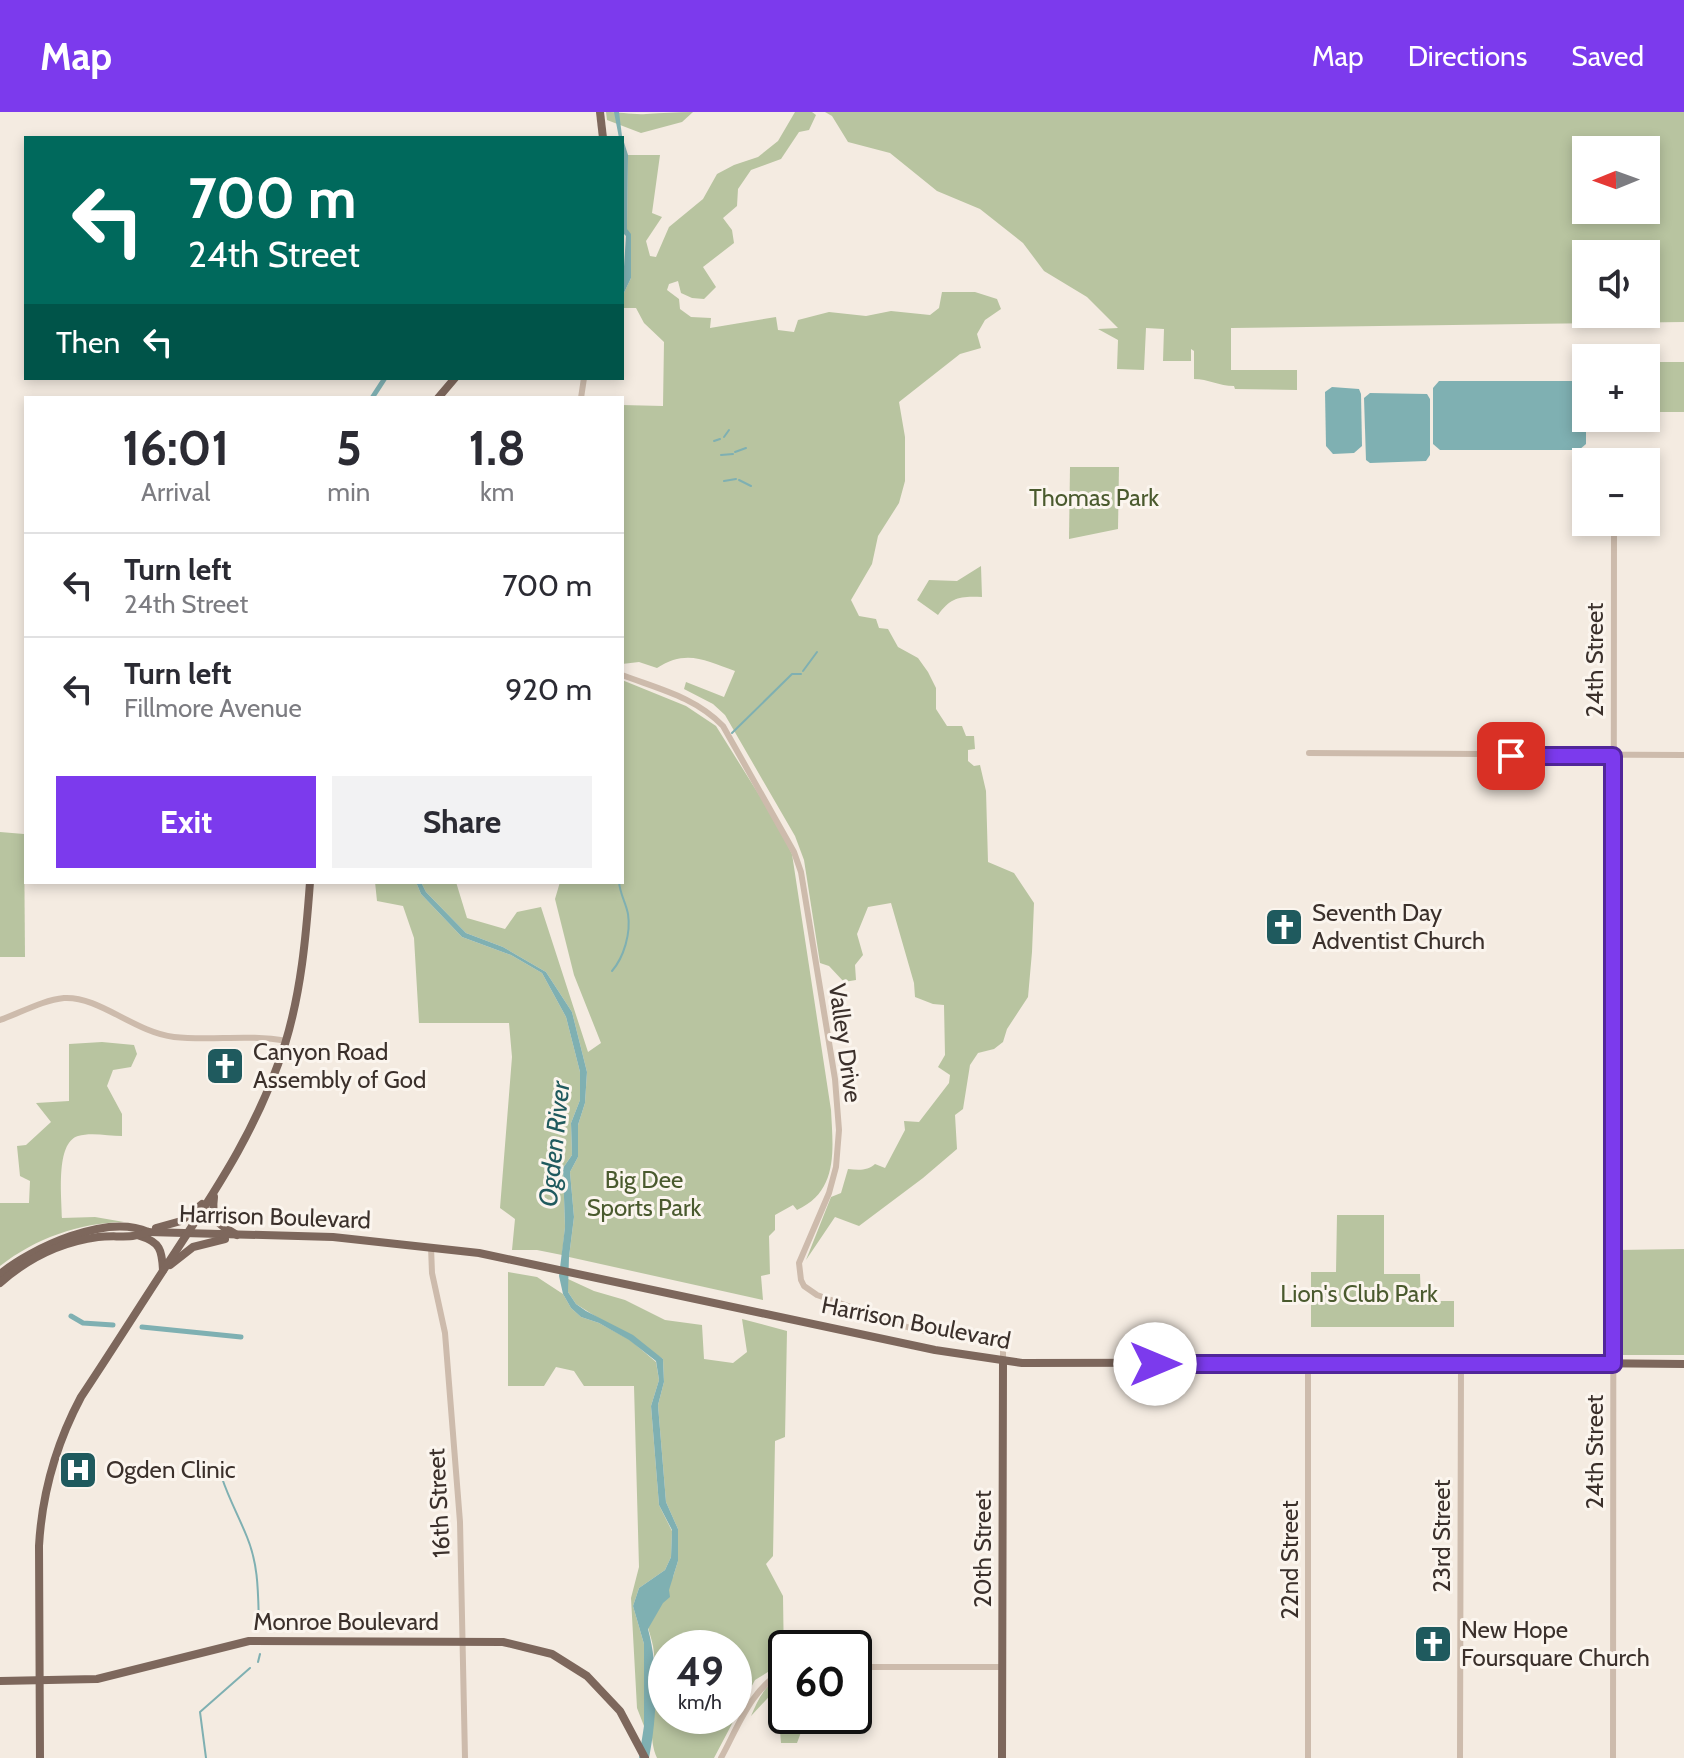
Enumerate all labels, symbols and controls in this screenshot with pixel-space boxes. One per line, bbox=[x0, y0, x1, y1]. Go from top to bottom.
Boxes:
text: Map bbox=[40, 33, 112, 80]
text: Map bbox=[1312, 39, 1364, 73]
text: Directions bbox=[1408, 39, 1527, 73]
text: Saved bbox=[1571, 39, 1644, 73]
north arrow bbox=[1572, 136, 1660, 224]
map controls bbox=[1572, 136, 1660, 536]
text: 700 m bbox=[188, 164, 356, 232]
icon: left bbox=[56, 168, 160, 272]
text: 24th Street bbox=[188, 232, 360, 276]
button: sound bbox=[1572, 240, 1660, 328]
icon: left bbox=[136, 320, 180, 364]
text: Then bbox=[56, 324, 120, 361]
button: + bbox=[1572, 344, 1660, 432]
text: 16:01 bbox=[122, 419, 229, 477]
text: 5 bbox=[336, 419, 362, 477]
text: 1.8 bbox=[468, 419, 526, 477]
button: − bbox=[1572, 448, 1660, 536]
text: Arrival bbox=[141, 476, 210, 508]
text: min bbox=[327, 476, 370, 508]
text: km bbox=[480, 476, 514, 508]
park label: Thomas Park bbox=[1029, 483, 1159, 512]
text: Turn left bbox=[124, 551, 232, 588]
icon: left bbox=[56, 563, 100, 607]
text: 700 m bbox=[502, 567, 592, 604]
text: 24th Street bbox=[124, 588, 248, 620]
street label: 24th Street bbox=[1580, 603, 1609, 717]
text: Turn left bbox=[124, 655, 232, 692]
icon: left bbox=[56, 667, 100, 711]
text: 920 m bbox=[505, 671, 592, 708]
text: Fillmore Avenue bbox=[124, 692, 302, 724]
pin bbox=[1477, 722, 1545, 790]
icon: arrive bbox=[1489, 734, 1533, 778]
button: Exit bbox=[56, 776, 316, 868]
button: Share bbox=[332, 776, 592, 868]
place label: Seventh Day Adventist Church bbox=[1312, 898, 1485, 955]
church icon: Seventh Day Adventist Church bbox=[1263, 906, 1305, 948]
street label: Valley Drive bbox=[823, 982, 868, 1104]
place label: Canyon Road Assembly of God bbox=[253, 1037, 426, 1094]
church icon: Canyon Road Assembly of God bbox=[204, 1045, 246, 1087]
water label: Ogden River bbox=[532, 1079, 577, 1208]
park label: Big Dee Sports Park bbox=[587, 1165, 702, 1222]
street label: Harrison Boulevard bbox=[179, 1199, 371, 1234]
park label: Lion's Club Park bbox=[1280, 1279, 1438, 1308]
street label: Harrison Boulevard bbox=[819, 1290, 1013, 1355]
position arrow bbox=[1113, 1322, 1197, 1406]
street label: 24th Street bbox=[1580, 1395, 1609, 1509]
street label: 16th Street bbox=[421, 1448, 456, 1559]
hospital icon: Ogden Clinic bbox=[57, 1449, 99, 1491]
place label: Ogden Clinic bbox=[106, 1455, 236, 1484]
street label: 23rd Street bbox=[1427, 1479, 1456, 1593]
street label: 20th Street bbox=[968, 1490, 997, 1608]
street label: 22nd Street bbox=[1275, 1501, 1304, 1619]
street label: Monroe Boulevard bbox=[253, 1607, 439, 1636]
place label: New Hope Foursquare Church bbox=[1461, 1615, 1650, 1672]
church icon: New Hope Foursquare Church bbox=[1412, 1623, 1454, 1665]
speed limit sign: 60 bbox=[768, 1630, 872, 1734]
text: 49 bbox=[676, 1647, 724, 1696]
text: km/h bbox=[678, 1690, 722, 1714]

